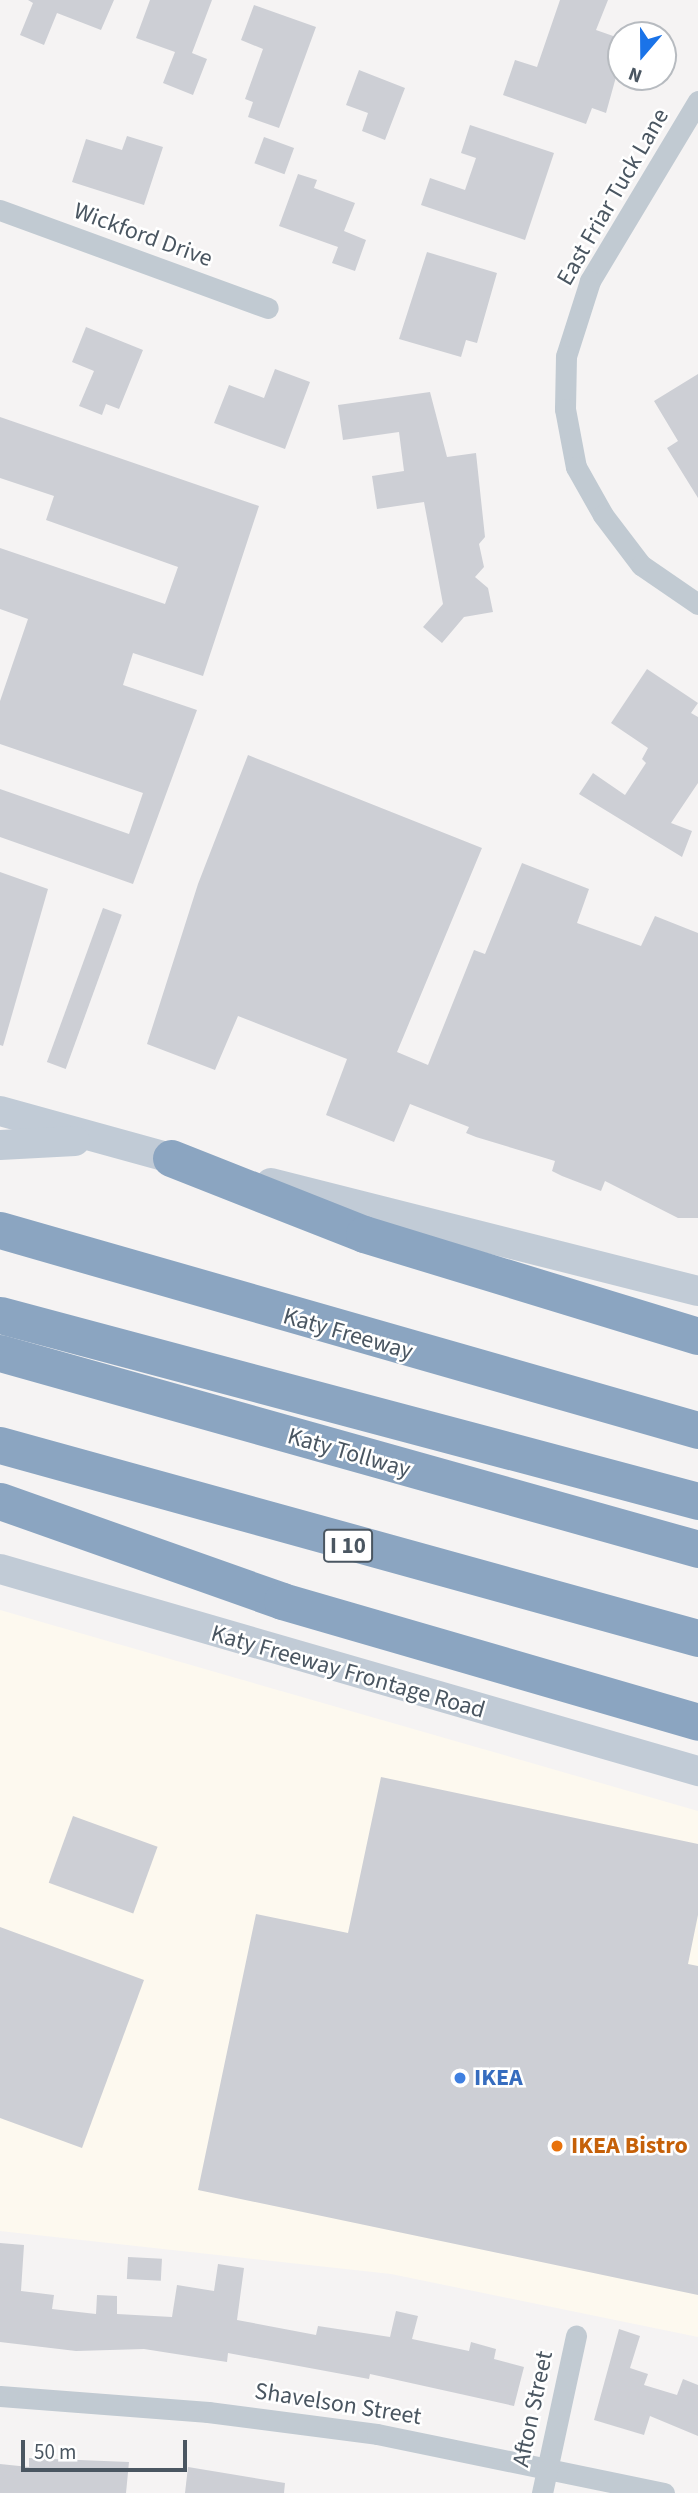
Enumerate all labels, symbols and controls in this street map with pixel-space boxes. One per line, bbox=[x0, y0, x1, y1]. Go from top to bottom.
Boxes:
north arrow bbox=[607, 21, 677, 91]
text: N bbox=[625, 59, 646, 89]
street label: East Friar Tuck Lane bbox=[551, 104, 675, 290]
street label: Wickford Drive bbox=[70, 197, 216, 273]
street label: Katy Freeway bbox=[280, 1302, 416, 1366]
street label: Katy Tollway bbox=[284, 1422, 414, 1484]
road number: I 10 bbox=[322, 1526, 374, 1566]
street label: Katy Freeway Frontage Road bbox=[208, 1619, 488, 1725]
place label: IKEA bbox=[474, 2064, 523, 2092]
marker: IKEA bbox=[452, 2070, 468, 2086]
place label: IKEA Bistro bbox=[571, 2132, 688, 2160]
marker: IKEA Bistro bbox=[549, 2138, 565, 2154]
street label: Afton Street bbox=[507, 2348, 559, 2470]
street label: Shavelson Street bbox=[253, 2377, 423, 2431]
scale bar bbox=[24, 2426, 191, 2470]
text: 50 m bbox=[34, 2437, 76, 2467]

